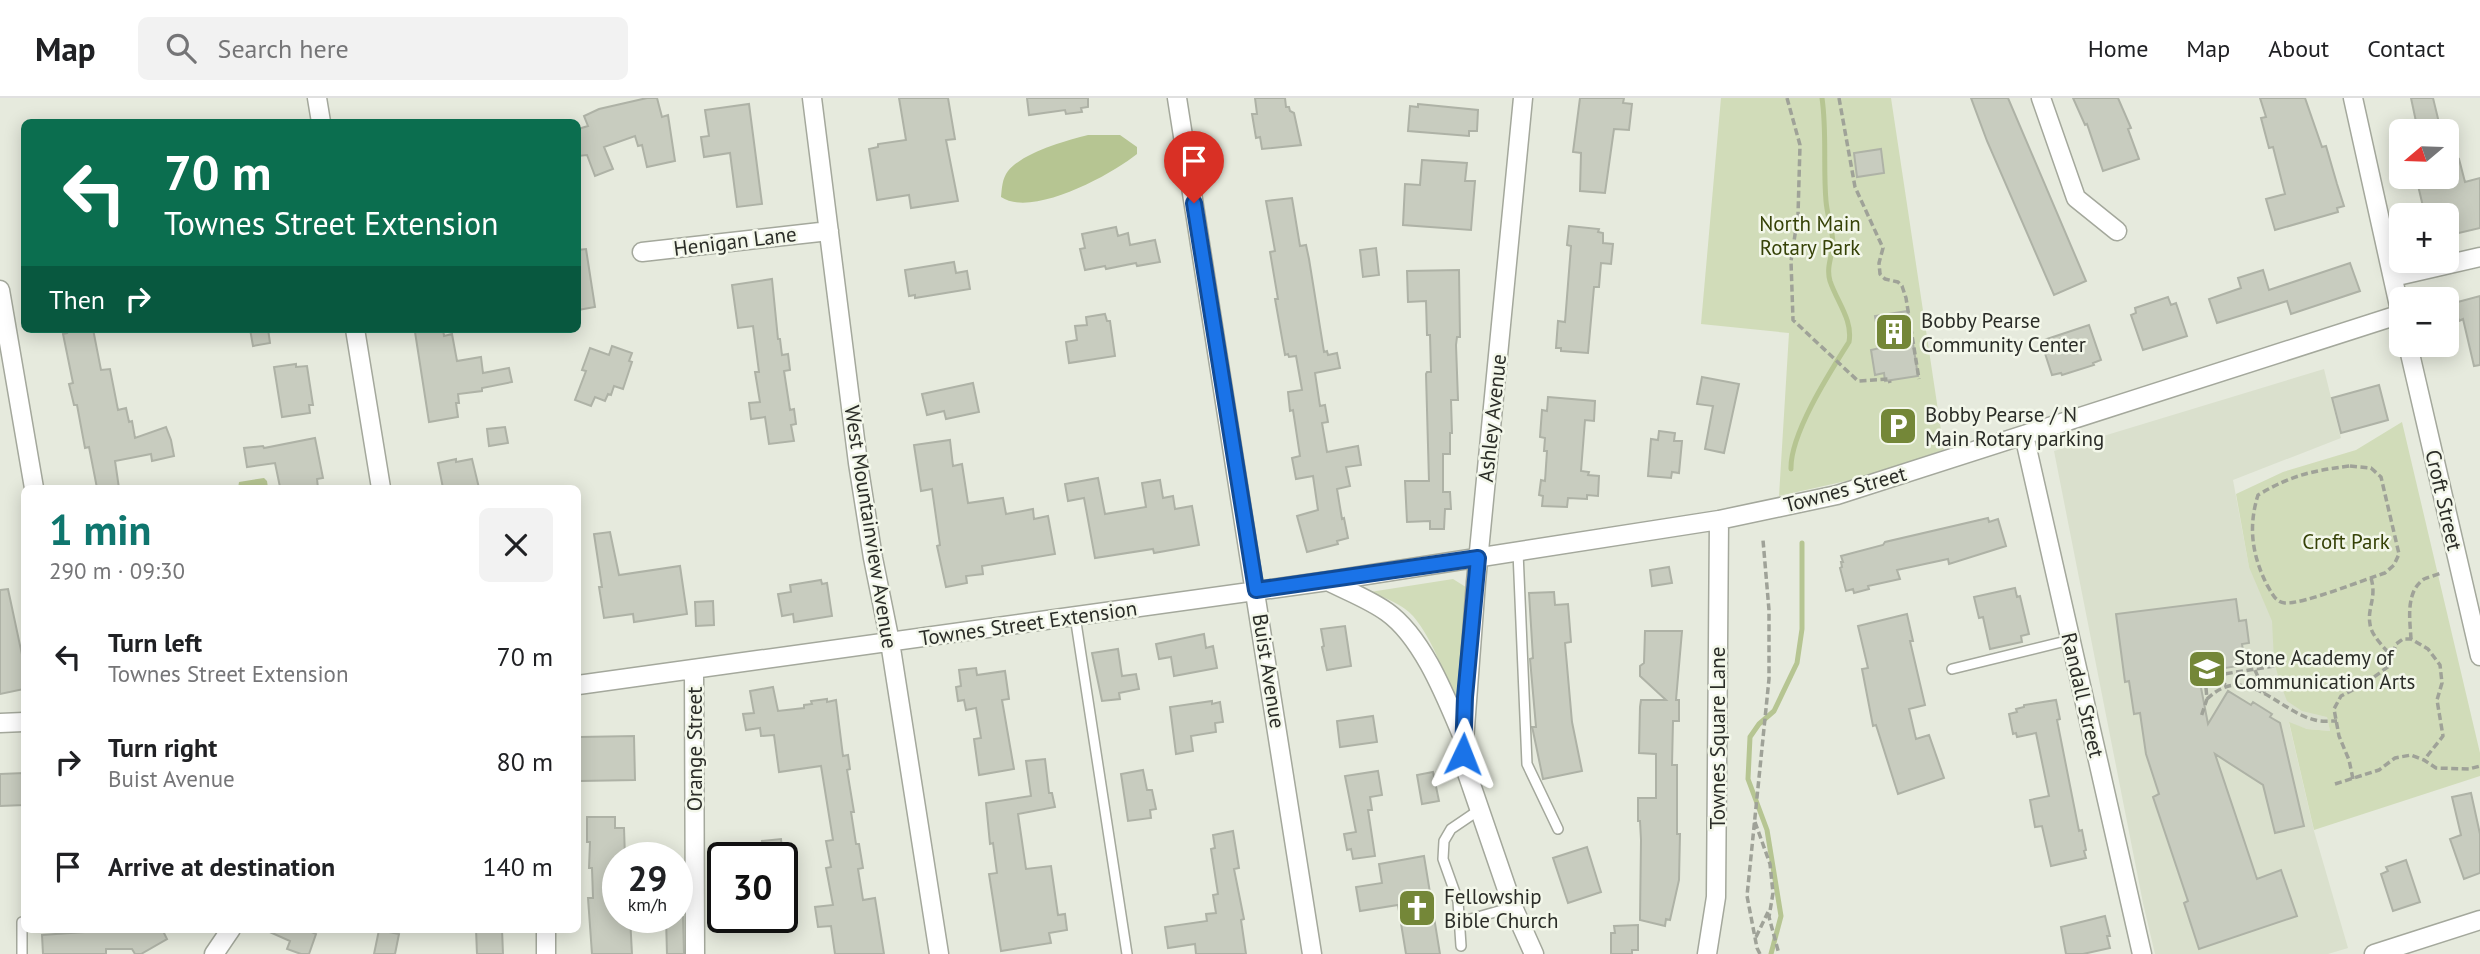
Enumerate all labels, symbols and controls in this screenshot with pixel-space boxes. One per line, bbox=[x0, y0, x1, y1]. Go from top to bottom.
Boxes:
search box bbox=[138, 17, 628, 80]
text: Map bbox=[35, 27, 96, 70]
icon: search bbox=[162, 29, 200, 67]
text: Search here bbox=[218, 32, 349, 65]
text: Home bbox=[2088, 33, 2148, 64]
text: Map bbox=[2186, 33, 2230, 64]
text: About bbox=[2268, 33, 2329, 64]
text: Contact bbox=[2367, 33, 2445, 64]
north arrow bbox=[2389, 119, 2459, 189]
map controls bbox=[2389, 119, 2459, 357]
pin bbox=[1164, 131, 1224, 203]
text: 70 m bbox=[164, 140, 271, 204]
icon: arrive bbox=[1175, 142, 1213, 180]
icon: left bbox=[49, 147, 140, 238]
text: Townes Street Extension bbox=[164, 202, 499, 244]
button: + bbox=[2389, 203, 2459, 273]
park label: North Main Rotary Park bbox=[1759, 210, 1861, 261]
street label: Henigan Lane bbox=[672, 220, 798, 262]
icon: right bbox=[119, 280, 157, 318]
text: Then bbox=[49, 283, 105, 316]
button: − bbox=[2389, 287, 2459, 357]
place label: Bobby Pearse Community Center bbox=[1921, 307, 2086, 358]
building icon: Bobby Pearse Community Center bbox=[1873, 311, 1915, 353]
street label: Ashley Avenue bbox=[1472, 353, 1512, 483]
place label: Bobby Pearse / N Main Rotary parking bbox=[1925, 401, 2104, 452]
street label: West Mountainview Avenue bbox=[838, 404, 904, 650]
parking icon: Bobby Pearse / N Main Rotary parking bbox=[1877, 405, 1919, 447]
street label: Croft Street bbox=[2419, 447, 2469, 553]
street label: Townes Street bbox=[1781, 460, 1909, 518]
text: 1 min bbox=[49, 502, 151, 557]
button: close bbox=[479, 508, 553, 582]
park label: Croft Park bbox=[2302, 528, 2390, 555]
text: 290 m · 09:30 bbox=[49, 556, 185, 585]
street label: Townes Street Extension bbox=[917, 594, 1139, 652]
street label: Buist Avenue bbox=[1247, 612, 1291, 730]
text: Turn left bbox=[108, 626, 202, 659]
street label: Randall Street bbox=[2056, 630, 2110, 760]
icon: left bbox=[49, 638, 87, 676]
text: 70 m bbox=[497, 640, 553, 673]
place label: Stone Academy of Communication Arts bbox=[2234, 644, 2415, 695]
street label: Townes Square Lane bbox=[1704, 647, 1731, 829]
school or university icon: Stone Academy of Communication Arts bbox=[2186, 648, 2228, 690]
text: Townes Street Extension bbox=[108, 659, 349, 688]
street label: Orange Street bbox=[681, 687, 708, 811]
position arrow bbox=[1426, 717, 1500, 791]
text: Turn right bbox=[108, 731, 217, 764]
icon: right bbox=[49, 743, 87, 781]
text: 80 m bbox=[497, 745, 553, 778]
text: Buist Avenue bbox=[108, 764, 235, 793]
speed limit sign: 30 bbox=[707, 842, 798, 933]
icon: arrive bbox=[49, 848, 87, 886]
text: Arrive at destination bbox=[108, 850, 335, 883]
text: 140 m bbox=[482, 850, 553, 883]
text: 29 bbox=[628, 855, 667, 901]
place label: Fellowship Bible Church bbox=[1444, 883, 1559, 934]
church icon: Fellowship Bible Church bbox=[1396, 887, 1438, 929]
text: km/h bbox=[628, 893, 667, 916]

